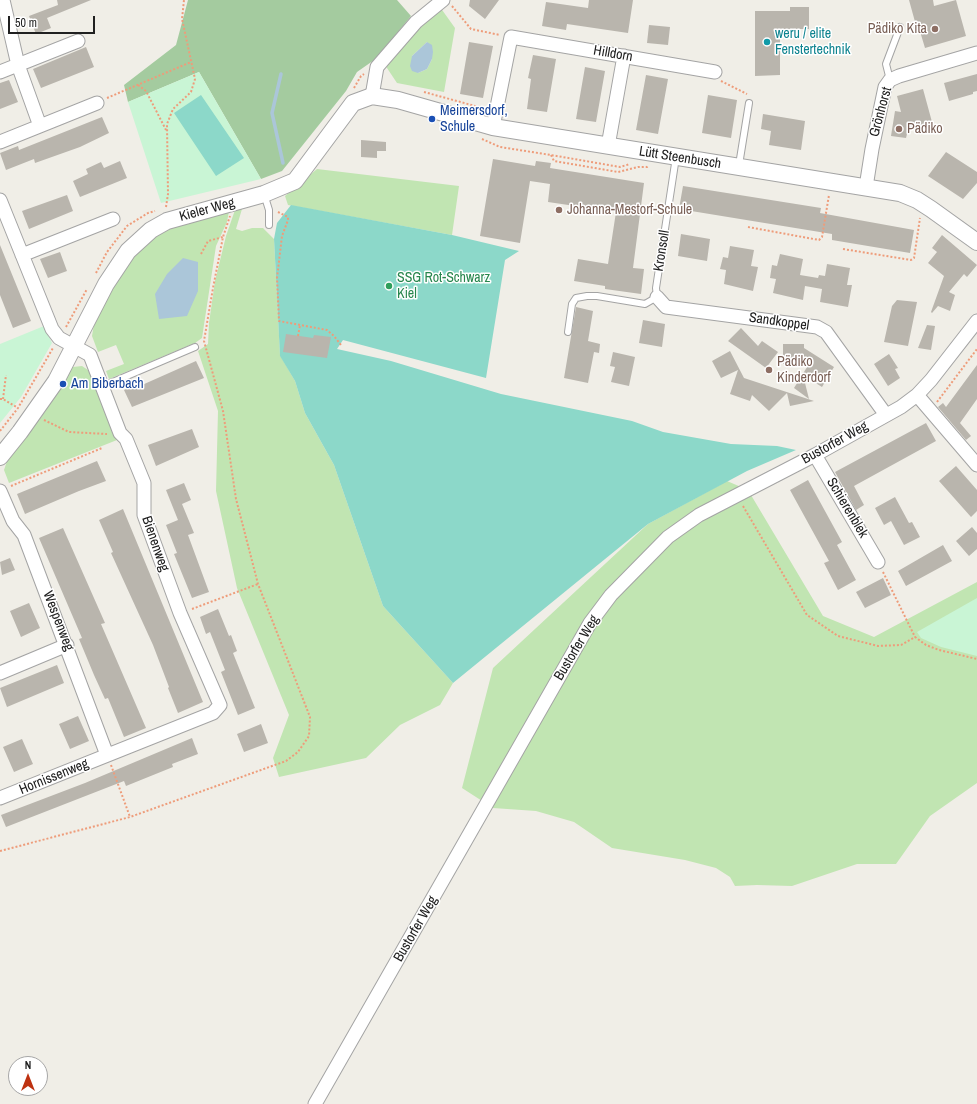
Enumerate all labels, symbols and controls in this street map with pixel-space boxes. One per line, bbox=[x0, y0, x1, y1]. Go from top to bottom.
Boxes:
scale bar bbox=[10, 8, 97, 34]
text: 50 m bbox=[15, 15, 37, 31]
place label: Pädiko Kita bbox=[868, 21, 927, 37]
marker: Pädiko Kita bbox=[930, 24, 940, 34]
place label: weru / elite Fenstertechnik bbox=[775, 26, 850, 58]
marker: weru / elite Fenstertechnik bbox=[762, 37, 772, 47]
street label: Hilldorn bbox=[592, 42, 634, 66]
street label: Grönhorst bbox=[866, 85, 896, 139]
place label: Meimersdorf, Schule bbox=[440, 103, 508, 136]
marker: Meimersdorf, Schule bbox=[427, 114, 437, 124]
place label: Pädiko bbox=[907, 121, 943, 137]
marker: Pädiko bbox=[894, 124, 904, 134]
street label: Lütt Steenbusch bbox=[638, 143, 722, 173]
street label: Kieler Weg bbox=[177, 195, 237, 225]
place label: Johanna-Mestorf-Schule bbox=[567, 202, 692, 218]
marker: Johanna-Mestorf-Schule bbox=[554, 205, 564, 215]
street label: Kronsoll bbox=[650, 229, 674, 273]
place label: SSG Rot-Schwarz Kiel bbox=[397, 270, 490, 302]
marker: SSG Rot-Schwarz Kiel bbox=[384, 281, 394, 291]
street label: Sandkoppel bbox=[748, 309, 810, 335]
place label: Pädiko Kinderdorf bbox=[777, 354, 831, 386]
marker: Pädiko Kinderdorf bbox=[764, 365, 774, 375]
place label: Am Biberbach bbox=[71, 376, 144, 392]
marker: Am Biberbach bbox=[58, 379, 68, 389]
street label: Bustorfer Weg bbox=[799, 418, 871, 468]
street label: Schierenblek bbox=[823, 475, 871, 541]
street label: Bienenweg bbox=[138, 514, 172, 574]
street label: Wespenweg bbox=[39, 589, 77, 653]
street label: Bustorfer Weg bbox=[551, 612, 603, 684]
street label: Hornissenweg bbox=[17, 755, 91, 799]
street label: Bustorfer Weg bbox=[390, 893, 442, 965]
north arrow bbox=[8, 1056, 48, 1096]
text: N bbox=[25, 1058, 31, 1072]

